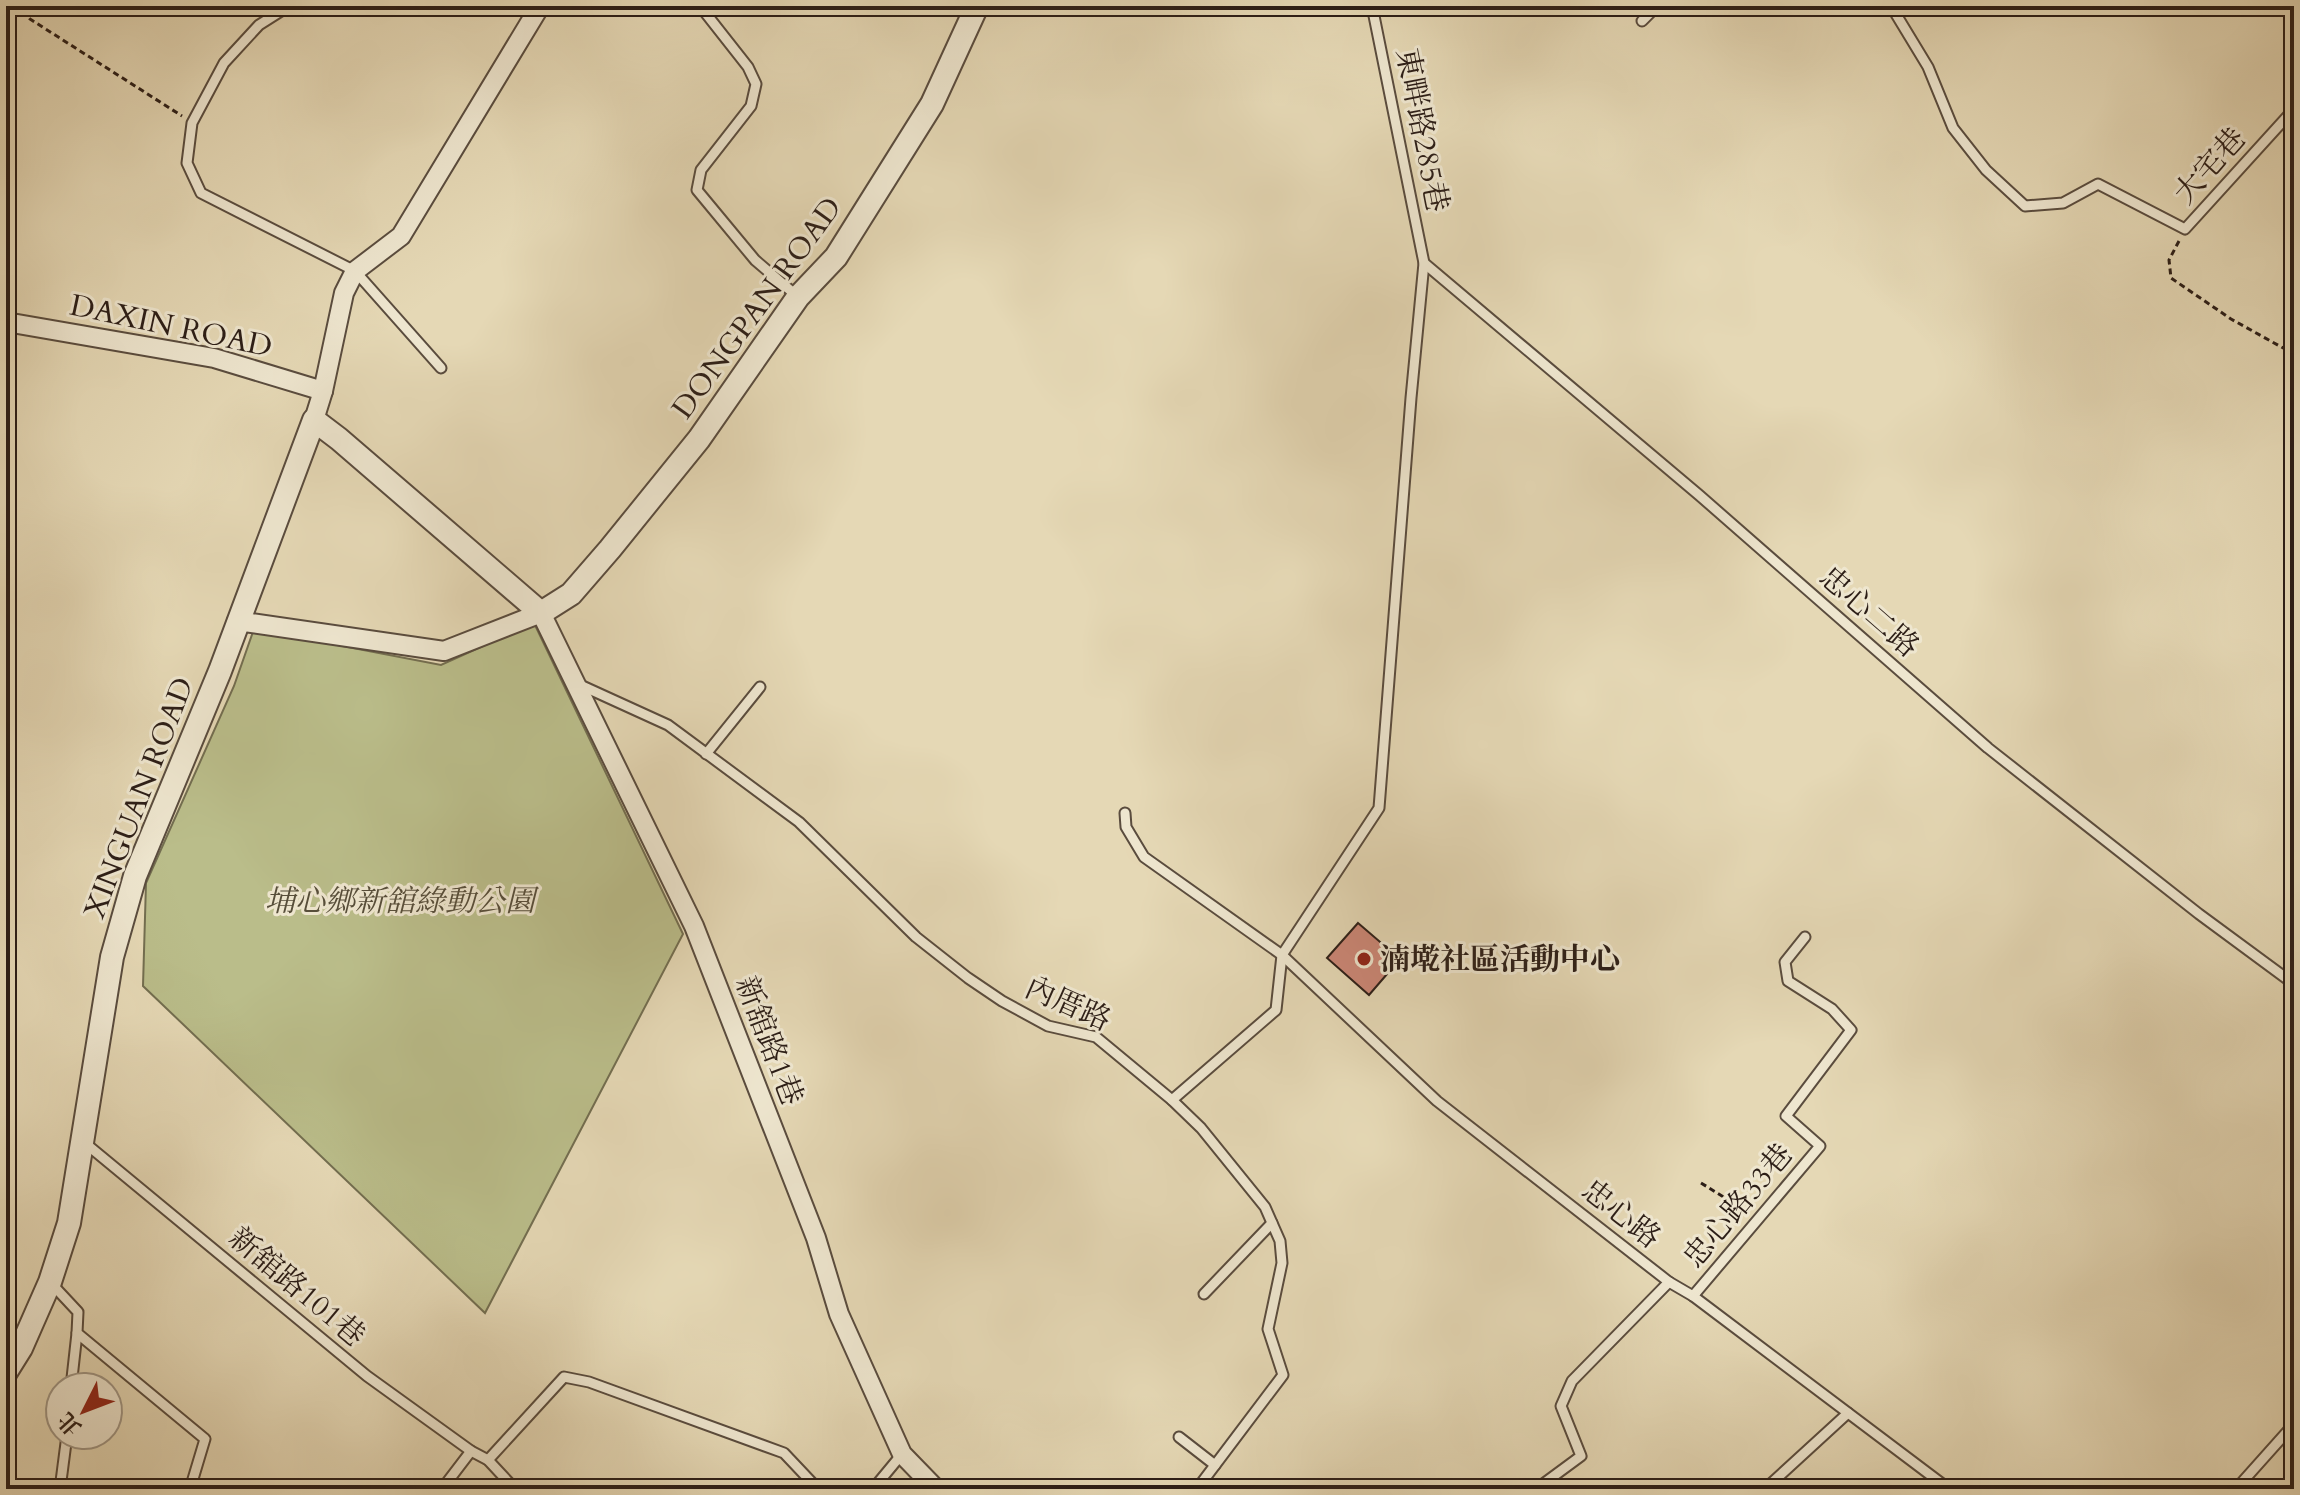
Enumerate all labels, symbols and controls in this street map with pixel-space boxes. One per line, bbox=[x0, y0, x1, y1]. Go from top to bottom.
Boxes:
street label: 東畔路285巷 bbox=[1386, 45, 1458, 215]
street label: 大宅巷 bbox=[2165, 119, 2255, 213]
street label: DONGPAN ROAD bbox=[663, 189, 851, 427]
street label: DAXIN ROAD bbox=[66, 285, 276, 367]
street label: 忠心二路 bbox=[1810, 557, 1928, 667]
street label: XINGUAN ROAD bbox=[74, 672, 204, 924]
park label: 埔心鄉新舘綠動公園 bbox=[265, 881, 539, 922]
place label: 湳墘社區活動中心 bbox=[1380, 939, 1620, 980]
marker: 湳墘社區活動中心 bbox=[1355, 950, 1373, 968]
street label: 內厝路 bbox=[1019, 967, 1117, 1041]
street label: 新舘路1巷 bbox=[726, 970, 812, 1112]
street label: 忠心路33巷 bbox=[1674, 1135, 1802, 1277]
street label: 忠心路 bbox=[1573, 1170, 1669, 1258]
street label: 新舘路101巷 bbox=[220, 1218, 374, 1356]
north arrow bbox=[44, 1371, 124, 1451]
text: 北 bbox=[51, 1405, 88, 1442]

